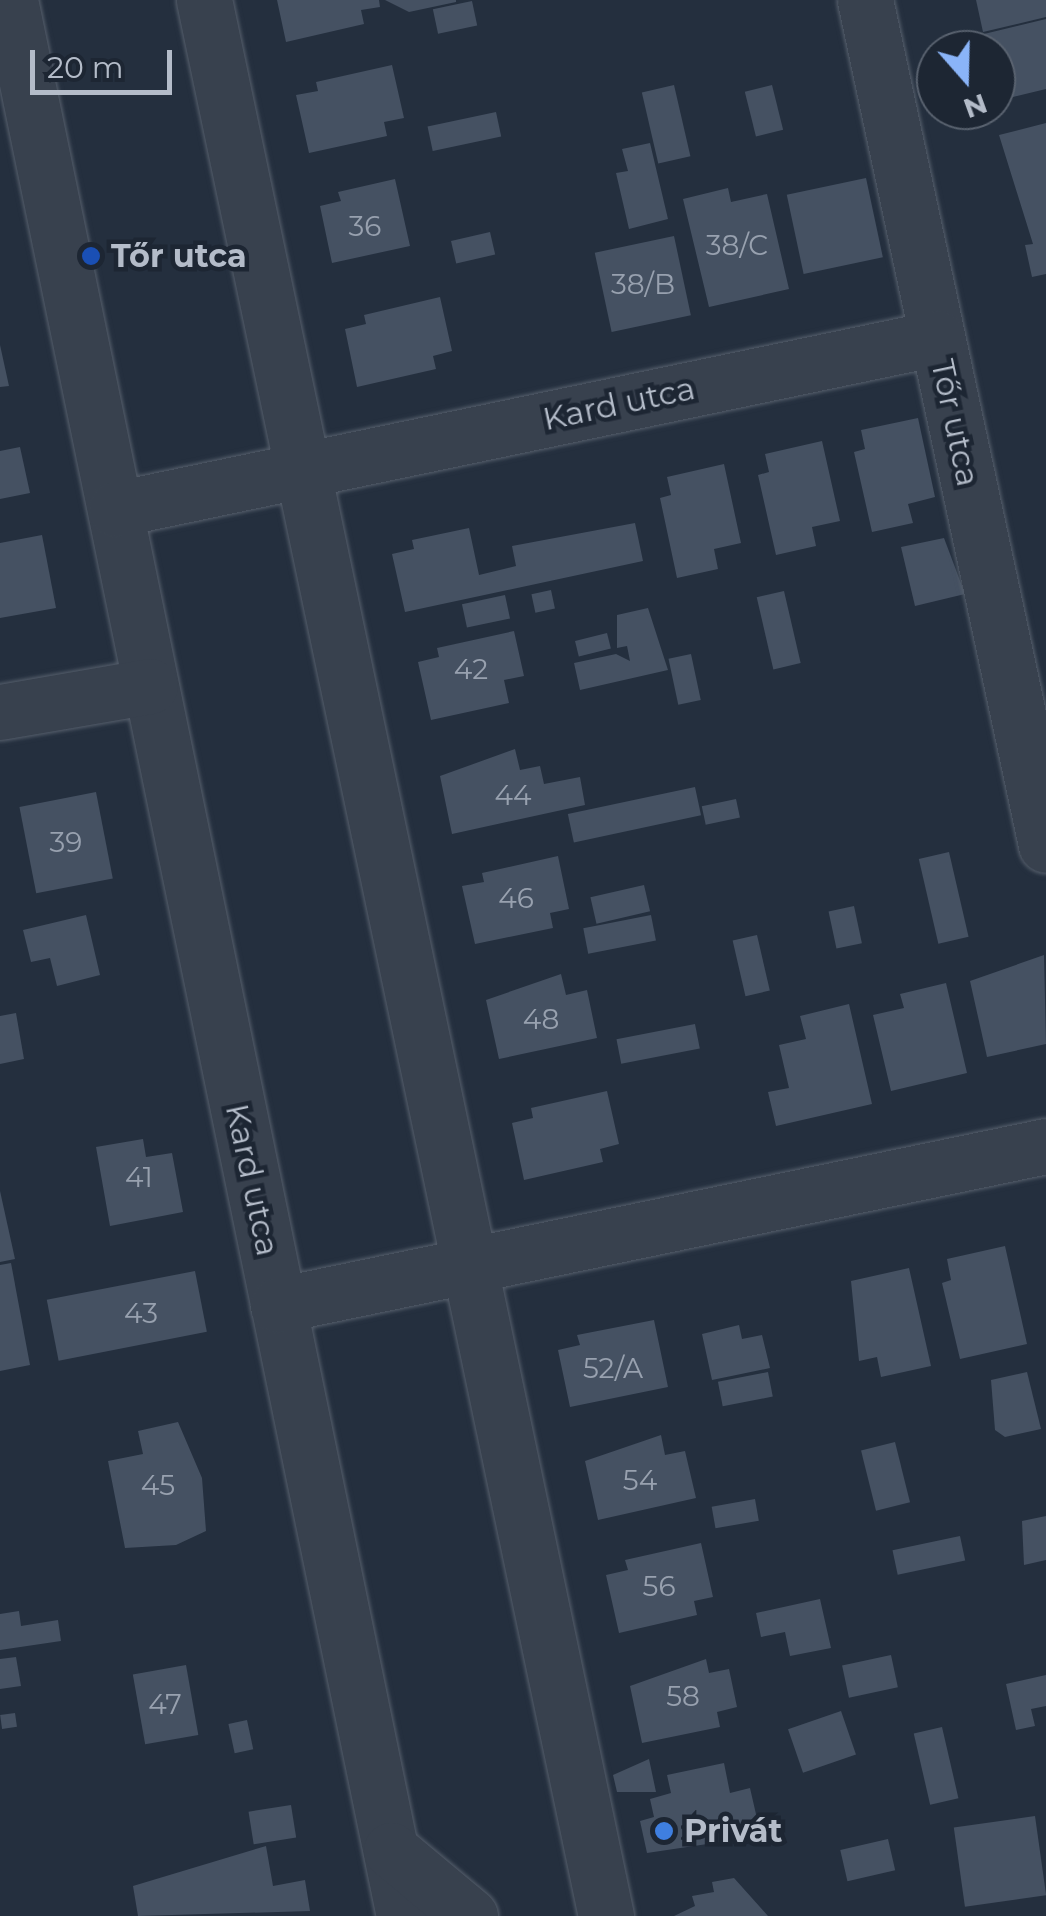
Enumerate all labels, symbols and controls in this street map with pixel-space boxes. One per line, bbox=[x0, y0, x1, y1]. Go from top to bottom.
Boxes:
scale bar bbox=[35, 30, 178, 92]
north arrow bbox=[916, 30, 1016, 130]
text: 20 m bbox=[47, 49, 124, 86]
text: N bbox=[959, 86, 992, 126]
house number: 36 bbox=[349, 209, 381, 243]
house number: 38/C bbox=[706, 228, 768, 262]
place label: Tőr utca bbox=[111, 237, 247, 275]
marker: Tőr utca bbox=[80, 245, 102, 267]
house number: 38/B bbox=[611, 267, 675, 301]
street label: Tőr utca bbox=[923, 356, 987, 490]
street label: Kard utca bbox=[539, 369, 699, 439]
house number: 42 bbox=[454, 652, 488, 686]
house number: 44 bbox=[494, 778, 532, 812]
house number: 39 bbox=[50, 825, 82, 859]
house number: 46 bbox=[498, 881, 534, 915]
house number: 48 bbox=[523, 1002, 559, 1036]
street label: Kard utca bbox=[217, 1100, 287, 1260]
house number: 41 bbox=[125, 1160, 153, 1194]
house number: 43 bbox=[124, 1296, 158, 1330]
house number: 52/A bbox=[583, 1351, 643, 1385]
house number: 54 bbox=[623, 1463, 657, 1497]
house number: 45 bbox=[141, 1468, 175, 1502]
house number: 56 bbox=[643, 1569, 675, 1603]
house number: 58 bbox=[666, 1679, 700, 1713]
house number: 47 bbox=[148, 1687, 182, 1721]
place label: Privát bbox=[684, 1812, 783, 1850]
marker: Privát bbox=[653, 1820, 675, 1842]

